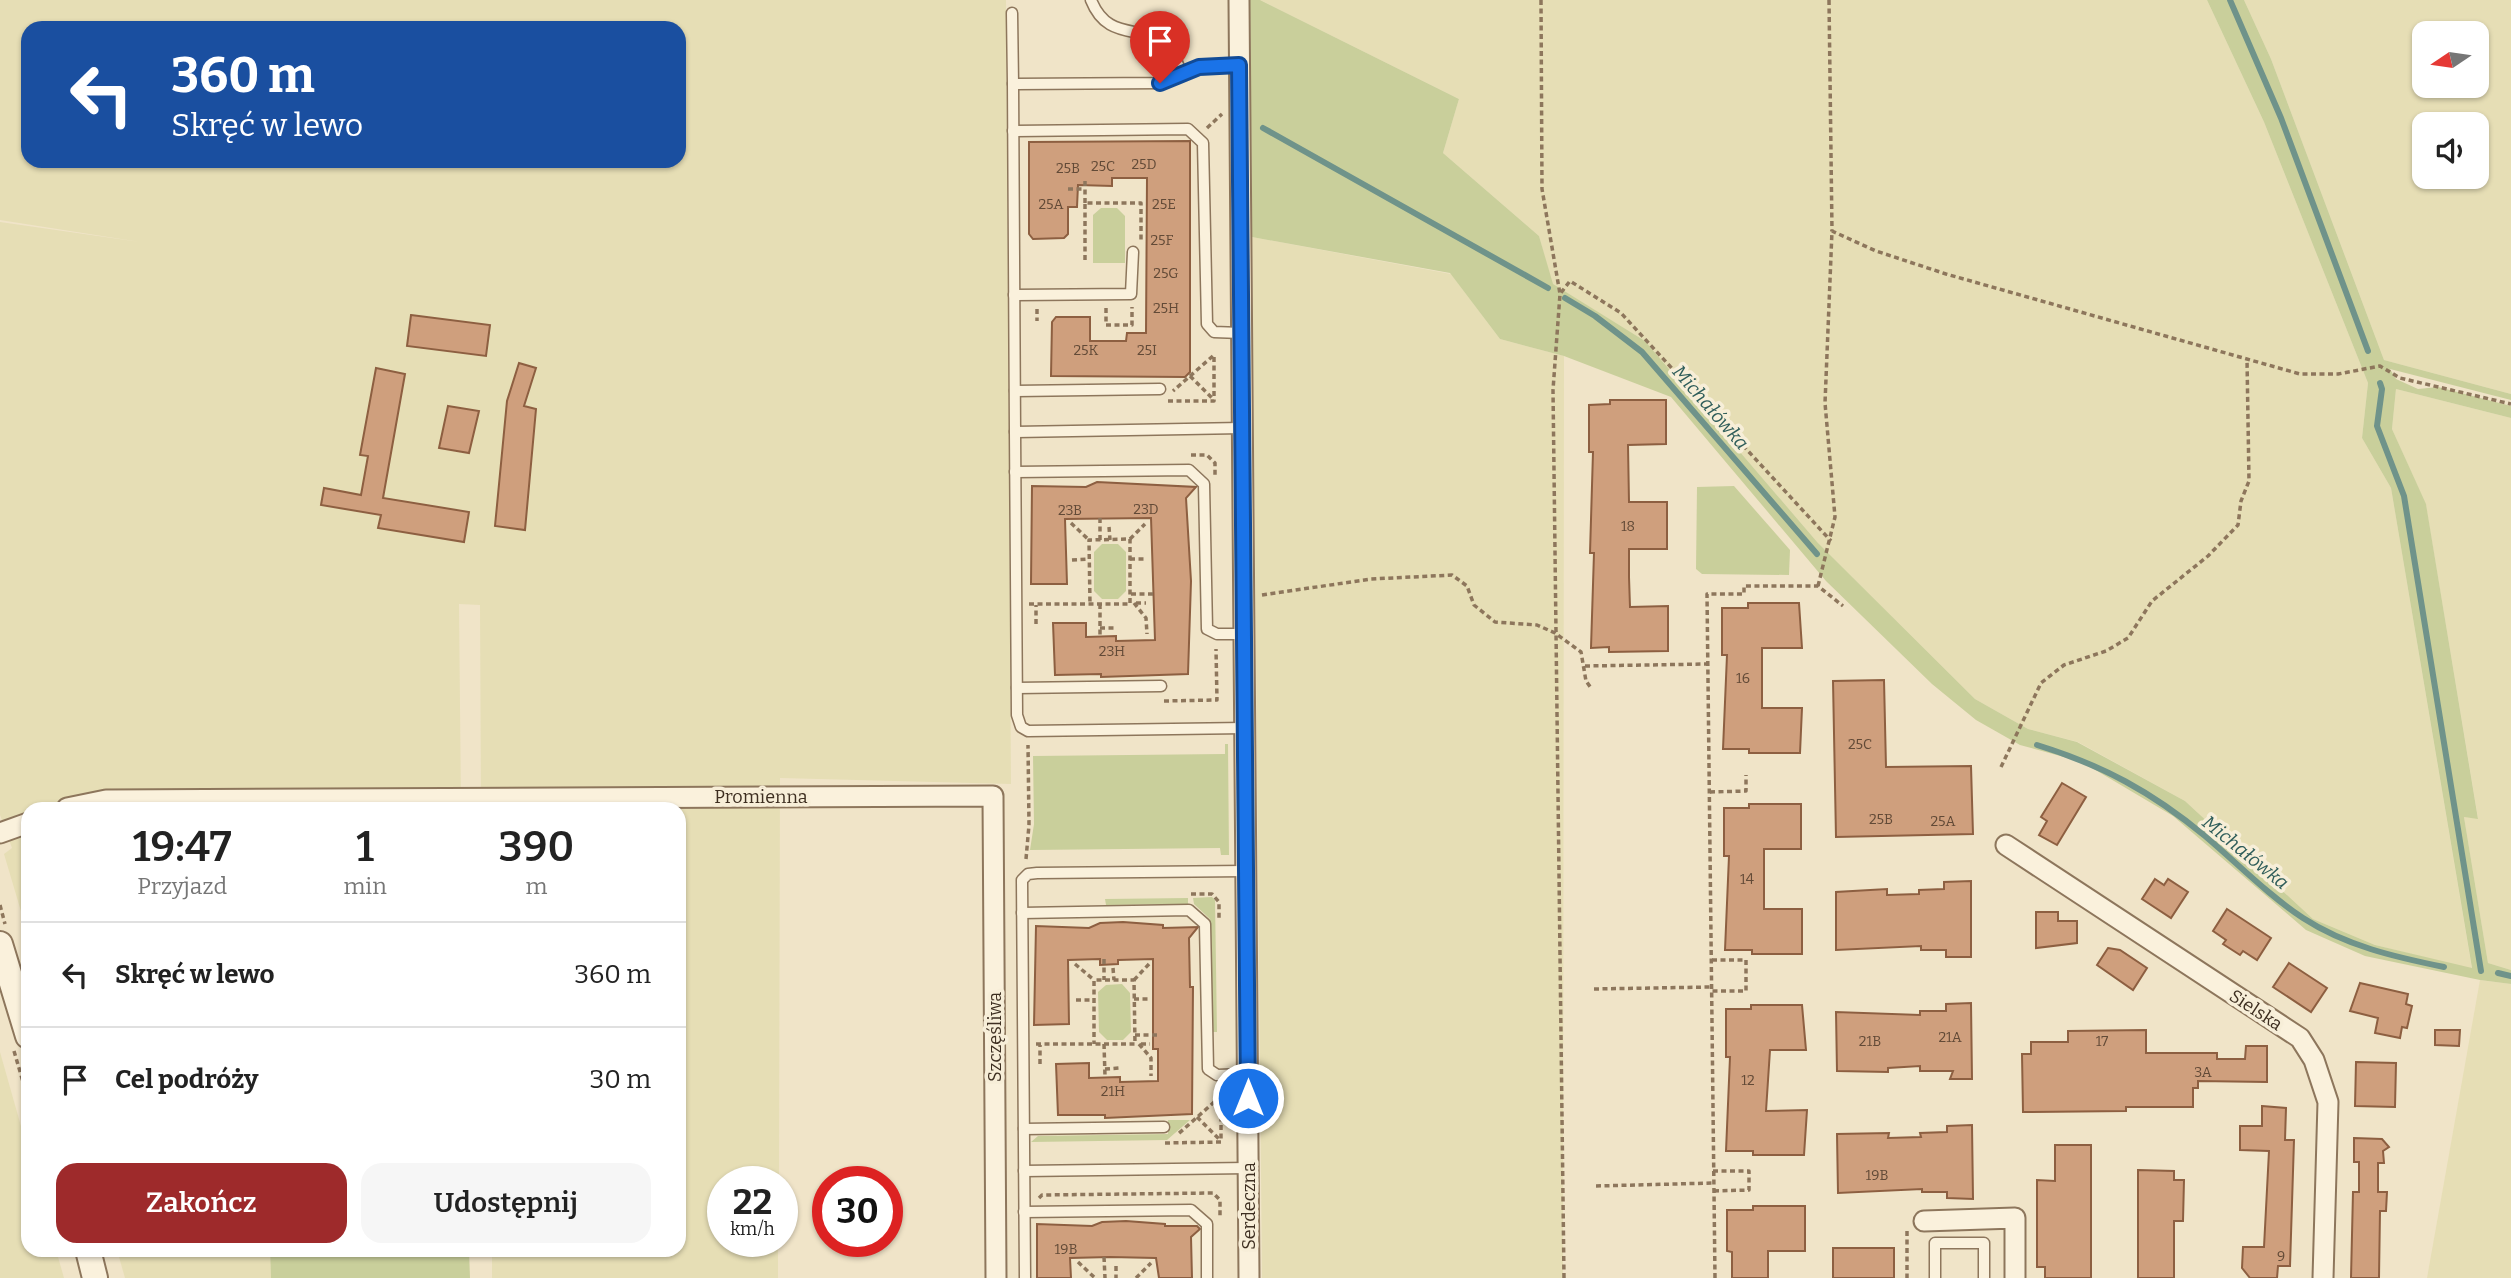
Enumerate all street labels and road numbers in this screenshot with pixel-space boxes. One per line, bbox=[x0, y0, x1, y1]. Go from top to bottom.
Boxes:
street label: Promienna bbox=[714, 786, 808, 808]
street label: Sielska bbox=[2225, 985, 2287, 1035]
street label: Szczęśliwa bbox=[984, 992, 1006, 1082]
street label: Serdeczna bbox=[1238, 1162, 1260, 1250]

